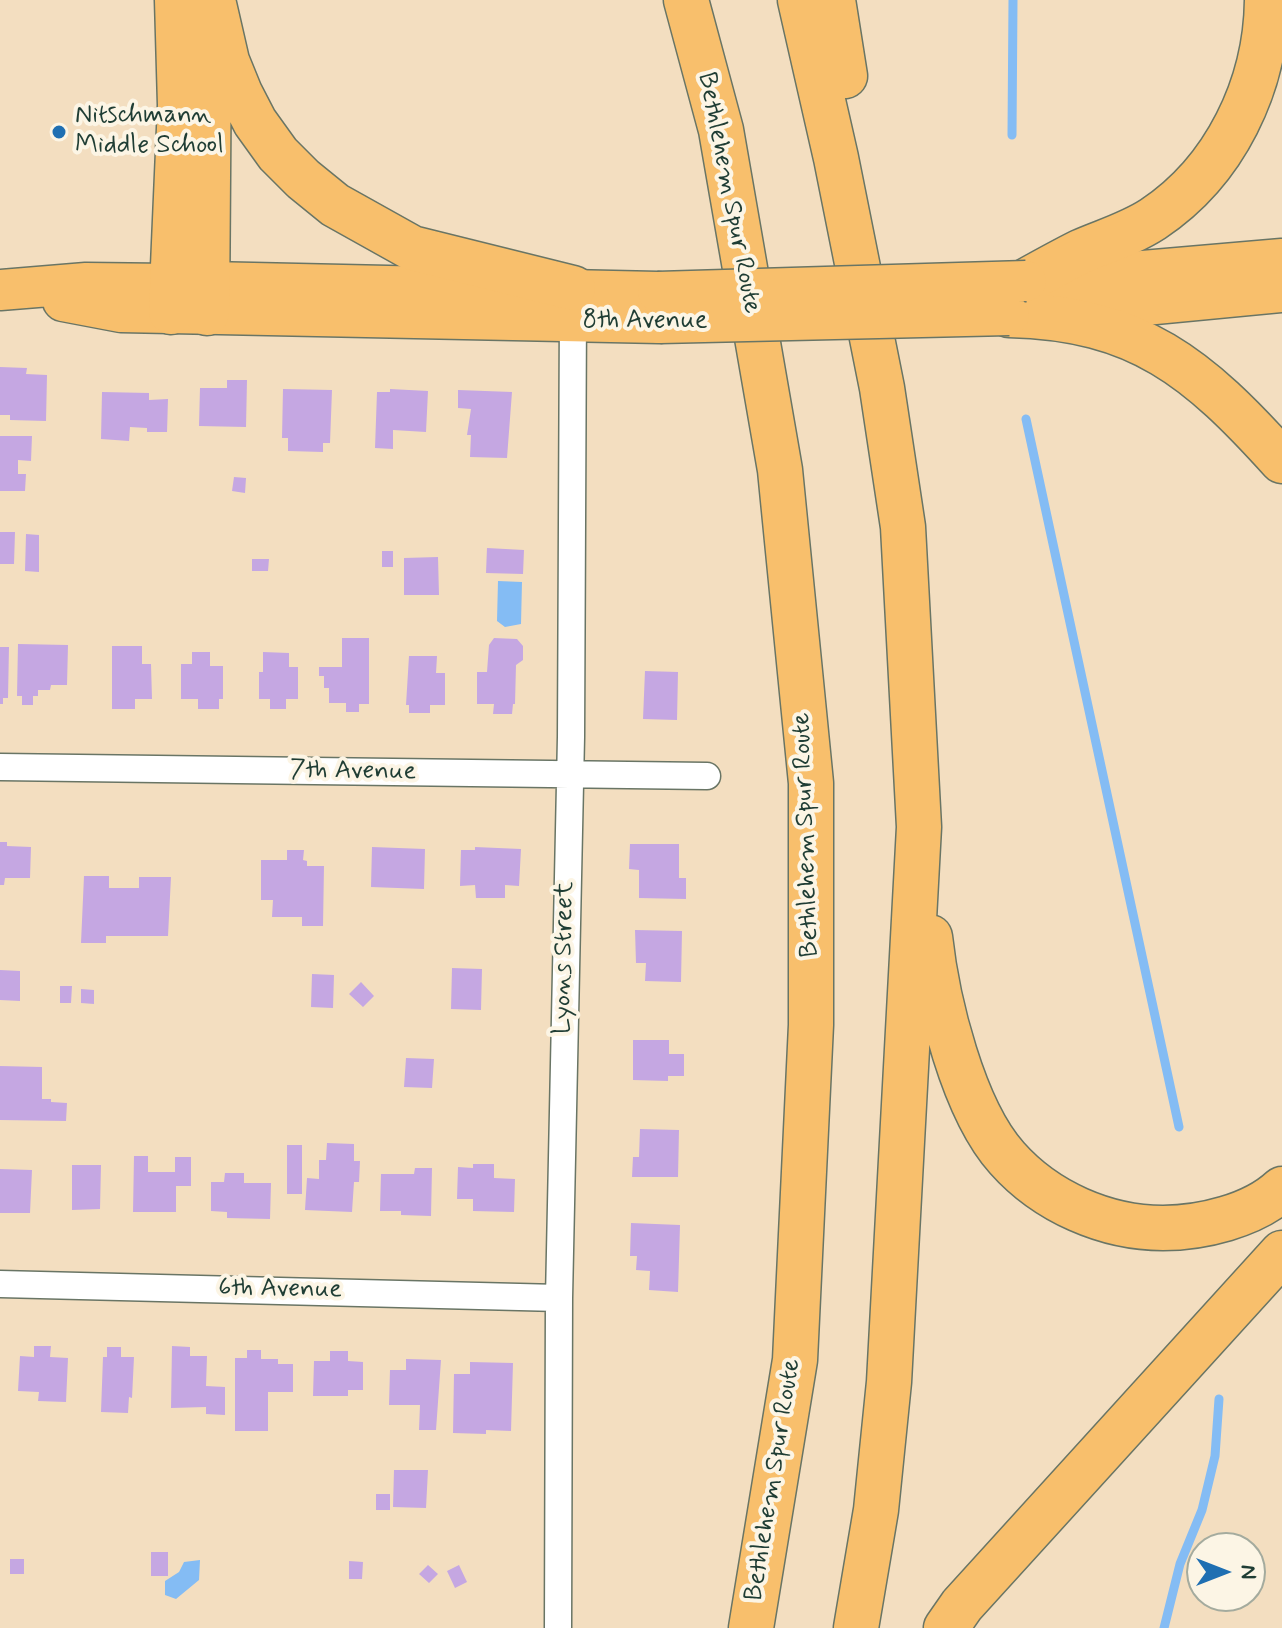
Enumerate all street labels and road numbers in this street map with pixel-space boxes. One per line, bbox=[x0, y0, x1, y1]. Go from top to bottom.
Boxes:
street label: Bethlehem Spur Route bbox=[689, 70, 767, 316]
street label: 8th Avenue bbox=[582, 306, 708, 338]
street label: Bethlehem Spur Route bbox=[787, 712, 827, 958]
street label: 7th Avenue bbox=[290, 755, 416, 789]
street label: Lyons Street bbox=[548, 881, 582, 1035]
street label: 6th Avenue bbox=[218, 1273, 342, 1307]
street label: Bethlehem Spur Route bbox=[739, 1357, 809, 1603]

